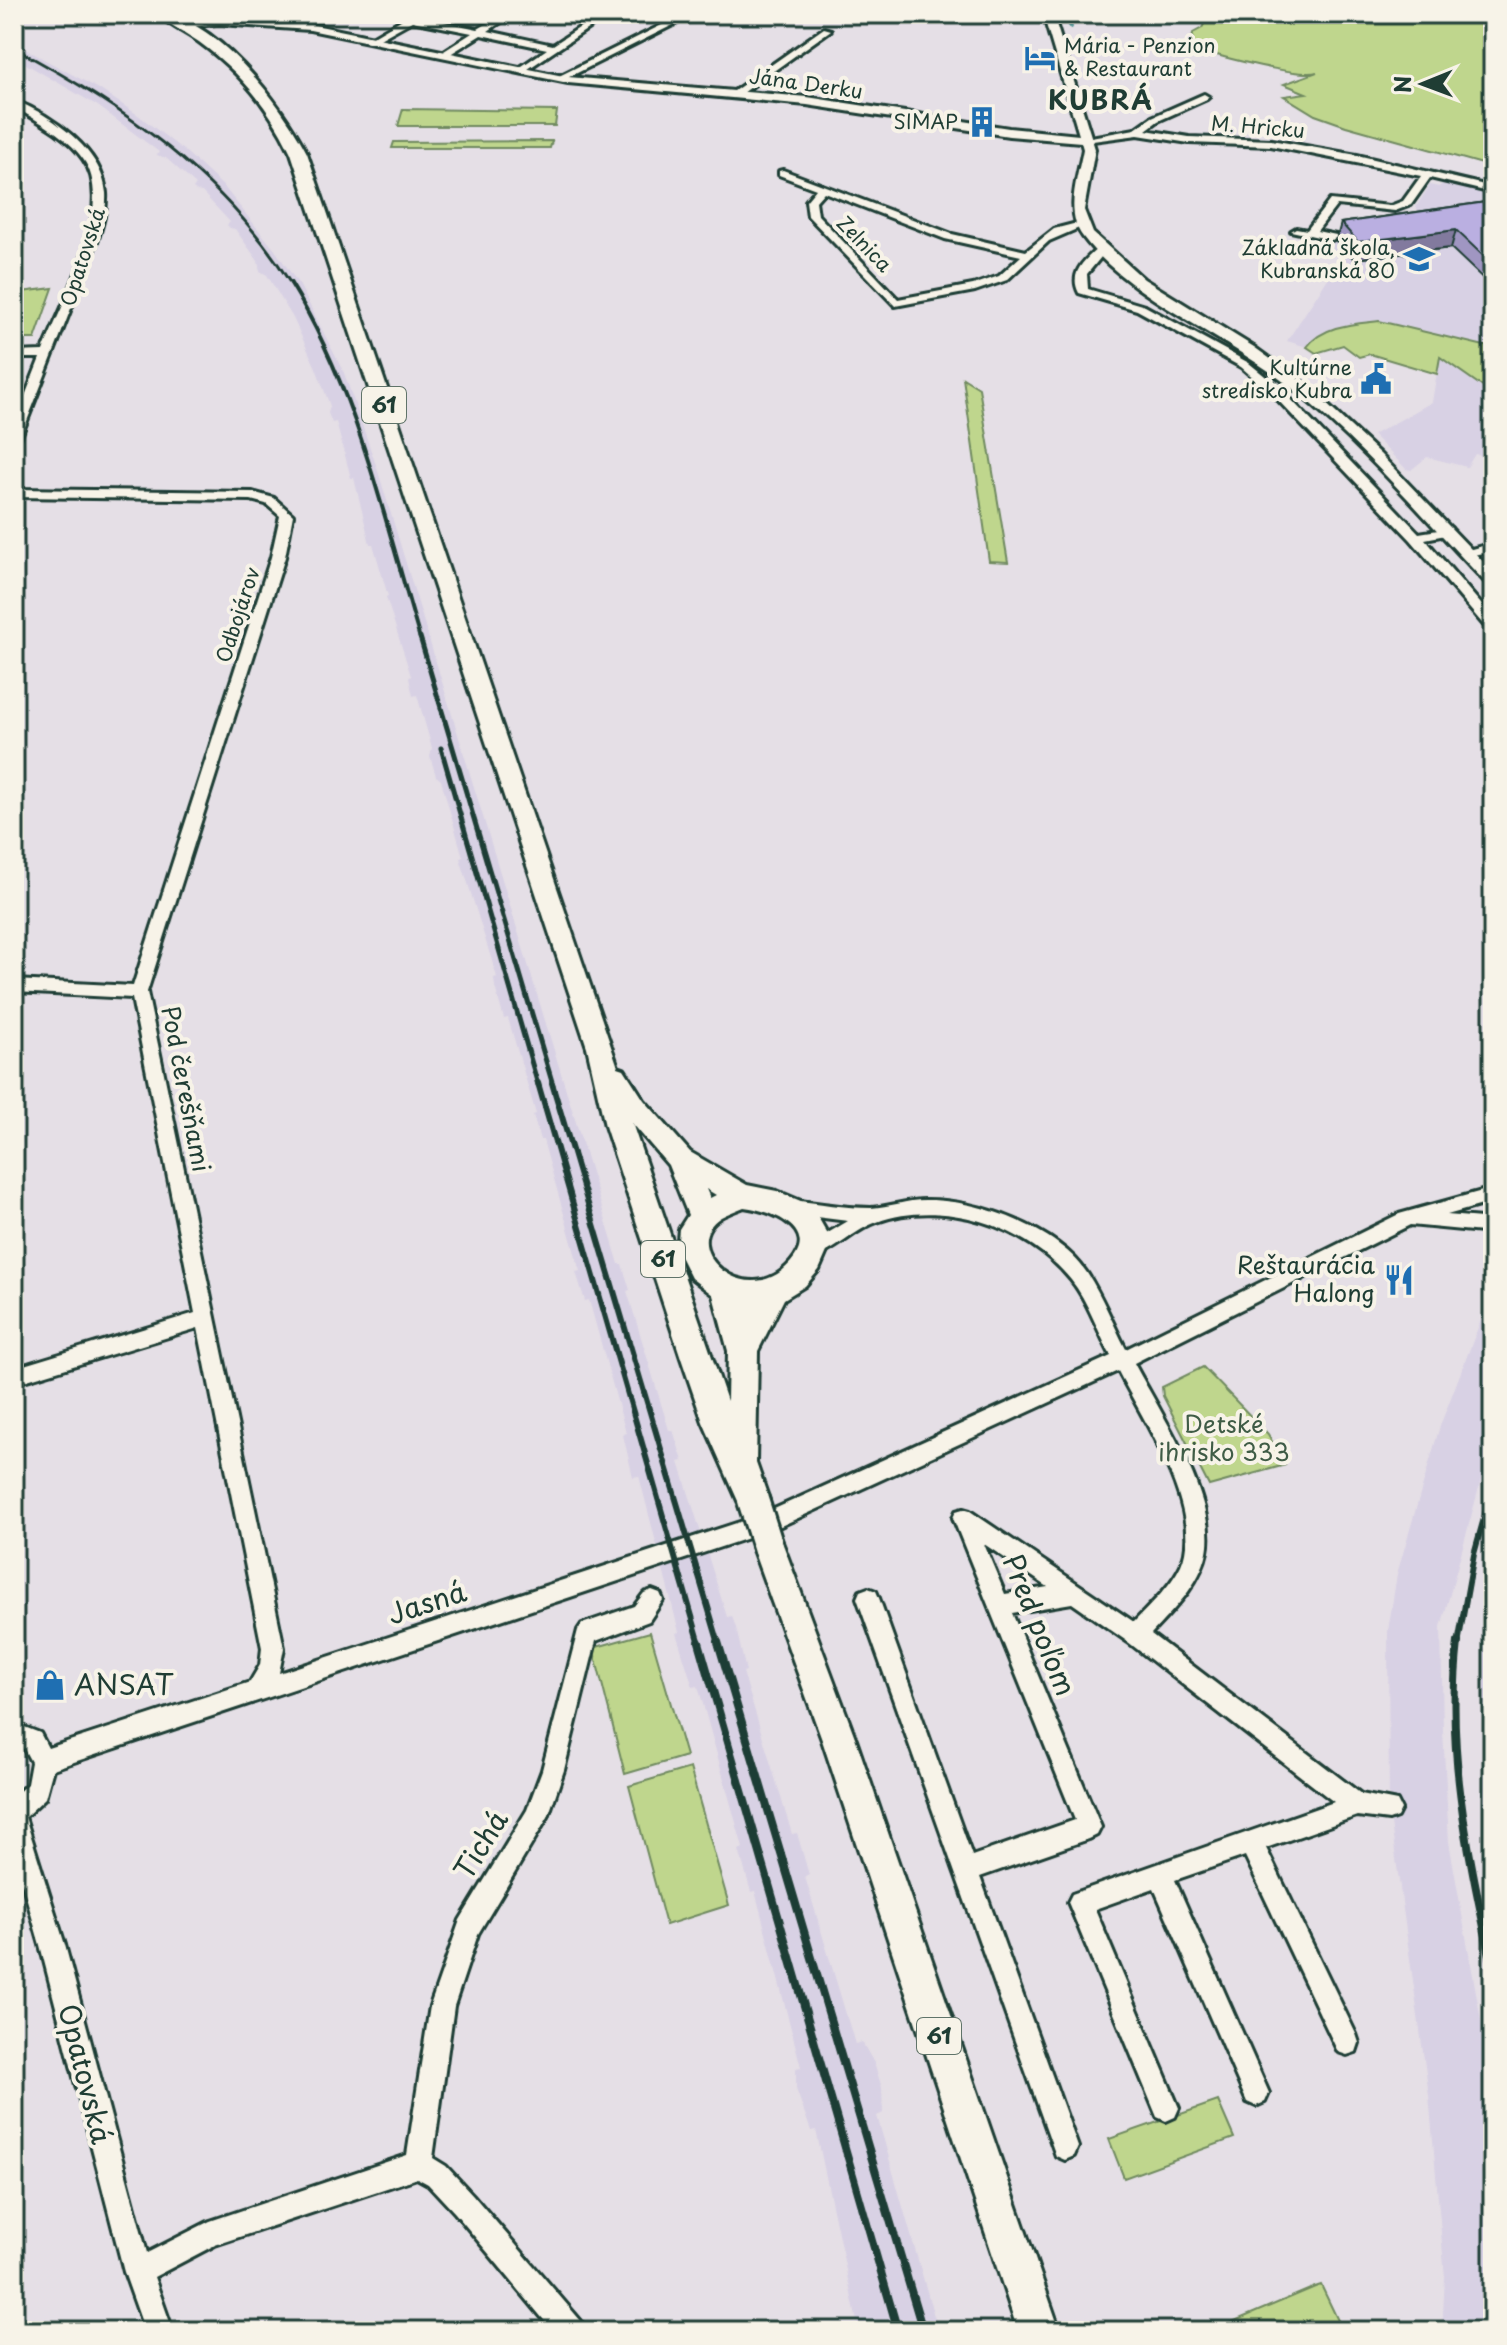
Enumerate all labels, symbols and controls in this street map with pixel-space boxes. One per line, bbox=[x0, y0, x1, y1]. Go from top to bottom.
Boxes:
place label: Mária - Penzion & Restaurant bbox=[1064, 30, 1216, 83]
hotel icon: Mária - Penzion & Restaurant bbox=[1023, 41, 1057, 75]
north arrow bbox=[1383, 44, 1463, 124]
street label: Jána Derku bbox=[748, 60, 865, 106]
text: N bbox=[1385, 75, 1418, 93]
district label: KUBRÁ bbox=[1048, 80, 1154, 119]
building icon: SIMAP bbox=[965, 105, 999, 139]
place label: SIMAP bbox=[893, 106, 958, 136]
street label: M. Hricku bbox=[1210, 107, 1306, 145]
street label: Opatovská bbox=[52, 203, 112, 310]
street label: Zelnica bbox=[830, 208, 900, 279]
place label: Základná škola, Kubranská 80 bbox=[1242, 232, 1395, 285]
school or university icon: Základná škola, Kubranská 80 bbox=[1402, 242, 1436, 276]
place label: Kultúrne stredisko Kubra bbox=[1202, 352, 1353, 405]
public building icon: Kultúrne stredisko Kubra bbox=[1359, 362, 1393, 396]
road number: 61 bbox=[362, 387, 406, 423]
street label: Odbojárov bbox=[208, 563, 267, 666]
street label: Pod čerešňami bbox=[153, 1002, 221, 1175]
road number: 61 bbox=[641, 1241, 685, 1277]
place label: Reštaurácia Halong bbox=[1237, 1246, 1375, 1310]
restaurant icon: Reštaurácia Halong bbox=[1382, 1263, 1416, 1297]
park label: Detské ihrisko 333 bbox=[1158, 1405, 1290, 1469]
street label: Pred poľom bbox=[992, 1547, 1088, 1702]
street label: Jasná bbox=[382, 1569, 472, 1634]
place label: ANSAT bbox=[74, 1662, 174, 1705]
shop icon: ANSAT bbox=[33, 1668, 67, 1702]
street label: Tichá bbox=[442, 1801, 518, 1887]
street label: Opatovská bbox=[48, 1999, 125, 2149]
road number: 61 bbox=[917, 2018, 961, 2054]

